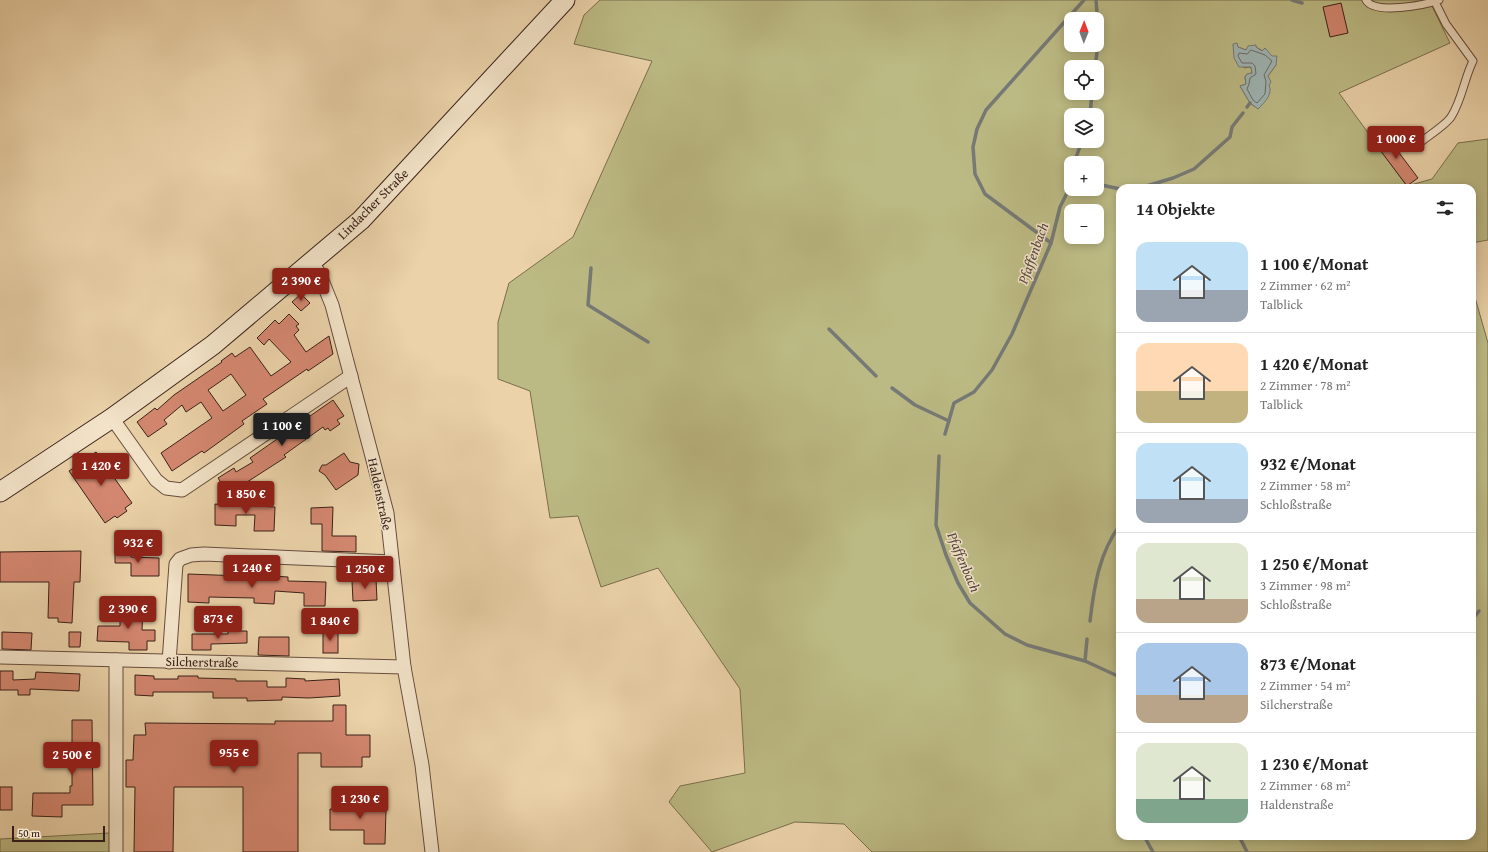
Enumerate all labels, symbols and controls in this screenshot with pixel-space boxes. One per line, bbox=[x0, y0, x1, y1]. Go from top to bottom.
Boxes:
north arrow bbox=[1064, 12, 1104, 52]
map controls bbox=[1064, 12, 1104, 244]
button: locate bbox=[1064, 60, 1104, 100]
button: layers bbox=[1064, 108, 1104, 148]
pin: 1 000 € bbox=[1359, 126, 1433, 160]
text: 1 000 € bbox=[1376, 129, 1416, 148]
button: + bbox=[1064, 156, 1104, 196]
street label: Lindacher Straße bbox=[333, 164, 413, 244]
text: 14 Objekte bbox=[1136, 196, 1215, 221]
icon: filters bbox=[1434, 197, 1456, 219]
button: − bbox=[1064, 204, 1104, 244]
water label: Pfaffenbach bbox=[1012, 220, 1053, 287]
text: 1 100 €/Monat bbox=[1260, 251, 1369, 276]
icon: home bbox=[1168, 258, 1216, 306]
pin: 2 390 € bbox=[264, 268, 338, 302]
text: 2 390 € bbox=[281, 271, 321, 290]
text: 2 Zimmer · 62 m² bbox=[1260, 276, 1351, 295]
text: Talblick bbox=[1260, 295, 1303, 314]
text: 1 420 €/Monat bbox=[1260, 351, 1369, 376]
icon: home bbox=[1168, 359, 1216, 407]
text: 2 Zimmer · 78 m² bbox=[1260, 376, 1351, 395]
text: Talblick bbox=[1260, 395, 1303, 414]
pin: 1 100 € bbox=[245, 413, 319, 447]
text: 1 100 € bbox=[262, 416, 302, 435]
text: 932 €/Monat bbox=[1260, 451, 1356, 476]
pin: 1 420 € bbox=[64, 453, 138, 487]
text: 1 420 € bbox=[81, 456, 121, 475]
street label: Haldenstraße bbox=[363, 456, 397, 532]
icon: home bbox=[1168, 459, 1216, 507]
text: 2 Zimmer · 58 m² bbox=[1260, 476, 1351, 495]
pin: 1 850 € bbox=[209, 481, 283, 515]
text: 1 850 € bbox=[226, 484, 266, 503]
text: Schloßstraße bbox=[1260, 495, 1332, 514]
water label: Pfaffenbach bbox=[942, 528, 986, 595]
pin: 932 € bbox=[110, 530, 166, 564]
text: 932 € bbox=[123, 533, 153, 552]
text: 1 250 €/Monat bbox=[1260, 551, 1369, 576]
pin: 1 240 € bbox=[215, 555, 289, 589]
pin: 1 250 € bbox=[328, 556, 402, 590]
text: 1 240 € bbox=[232, 558, 272, 577]
text: 1 250 € bbox=[345, 559, 385, 578]
icon: home bbox=[1168, 559, 1216, 607]
text: 3 Zimmer · 98 m² bbox=[1260, 576, 1351, 595]
text: Schloßstraße bbox=[1260, 595, 1332, 614]
pin: 2 390 € bbox=[91, 596, 165, 630]
text: 2 390 € bbox=[108, 599, 148, 618]
pin: 873 € bbox=[190, 606, 246, 640]
pin: 1 840 € bbox=[293, 608, 367, 642]
text: 873 € bbox=[203, 609, 233, 628]
text: 1 840 € bbox=[310, 611, 350, 630]
text: 873 €/Monat bbox=[1260, 651, 1356, 676]
street label: Silcherstraße bbox=[165, 652, 239, 672]
icon: home bbox=[1168, 659, 1216, 707]
text: 2 Zimmer · 54 m² bbox=[1260, 676, 1351, 695]
text: Silcherstraße bbox=[1260, 695, 1333, 714]
pin: 955 € bbox=[206, 740, 262, 774]
pin: 2 500 € bbox=[35, 742, 109, 776]
text: 955 € bbox=[219, 743, 249, 762]
text: 2 500 € bbox=[52, 745, 92, 764]
text: 1 230 €/Monat bbox=[1260, 751, 1369, 776]
icon: home bbox=[1168, 759, 1216, 807]
text: 2 Zimmer · 68 m² bbox=[1260, 776, 1351, 795]
pin: 1 230 € bbox=[323, 786, 397, 820]
text: 1 230 € bbox=[340, 789, 380, 808]
text: Haldenstraße bbox=[1260, 795, 1334, 814]
scale bar bbox=[12, 824, 105, 843]
text: 50 m bbox=[18, 825, 40, 841]

